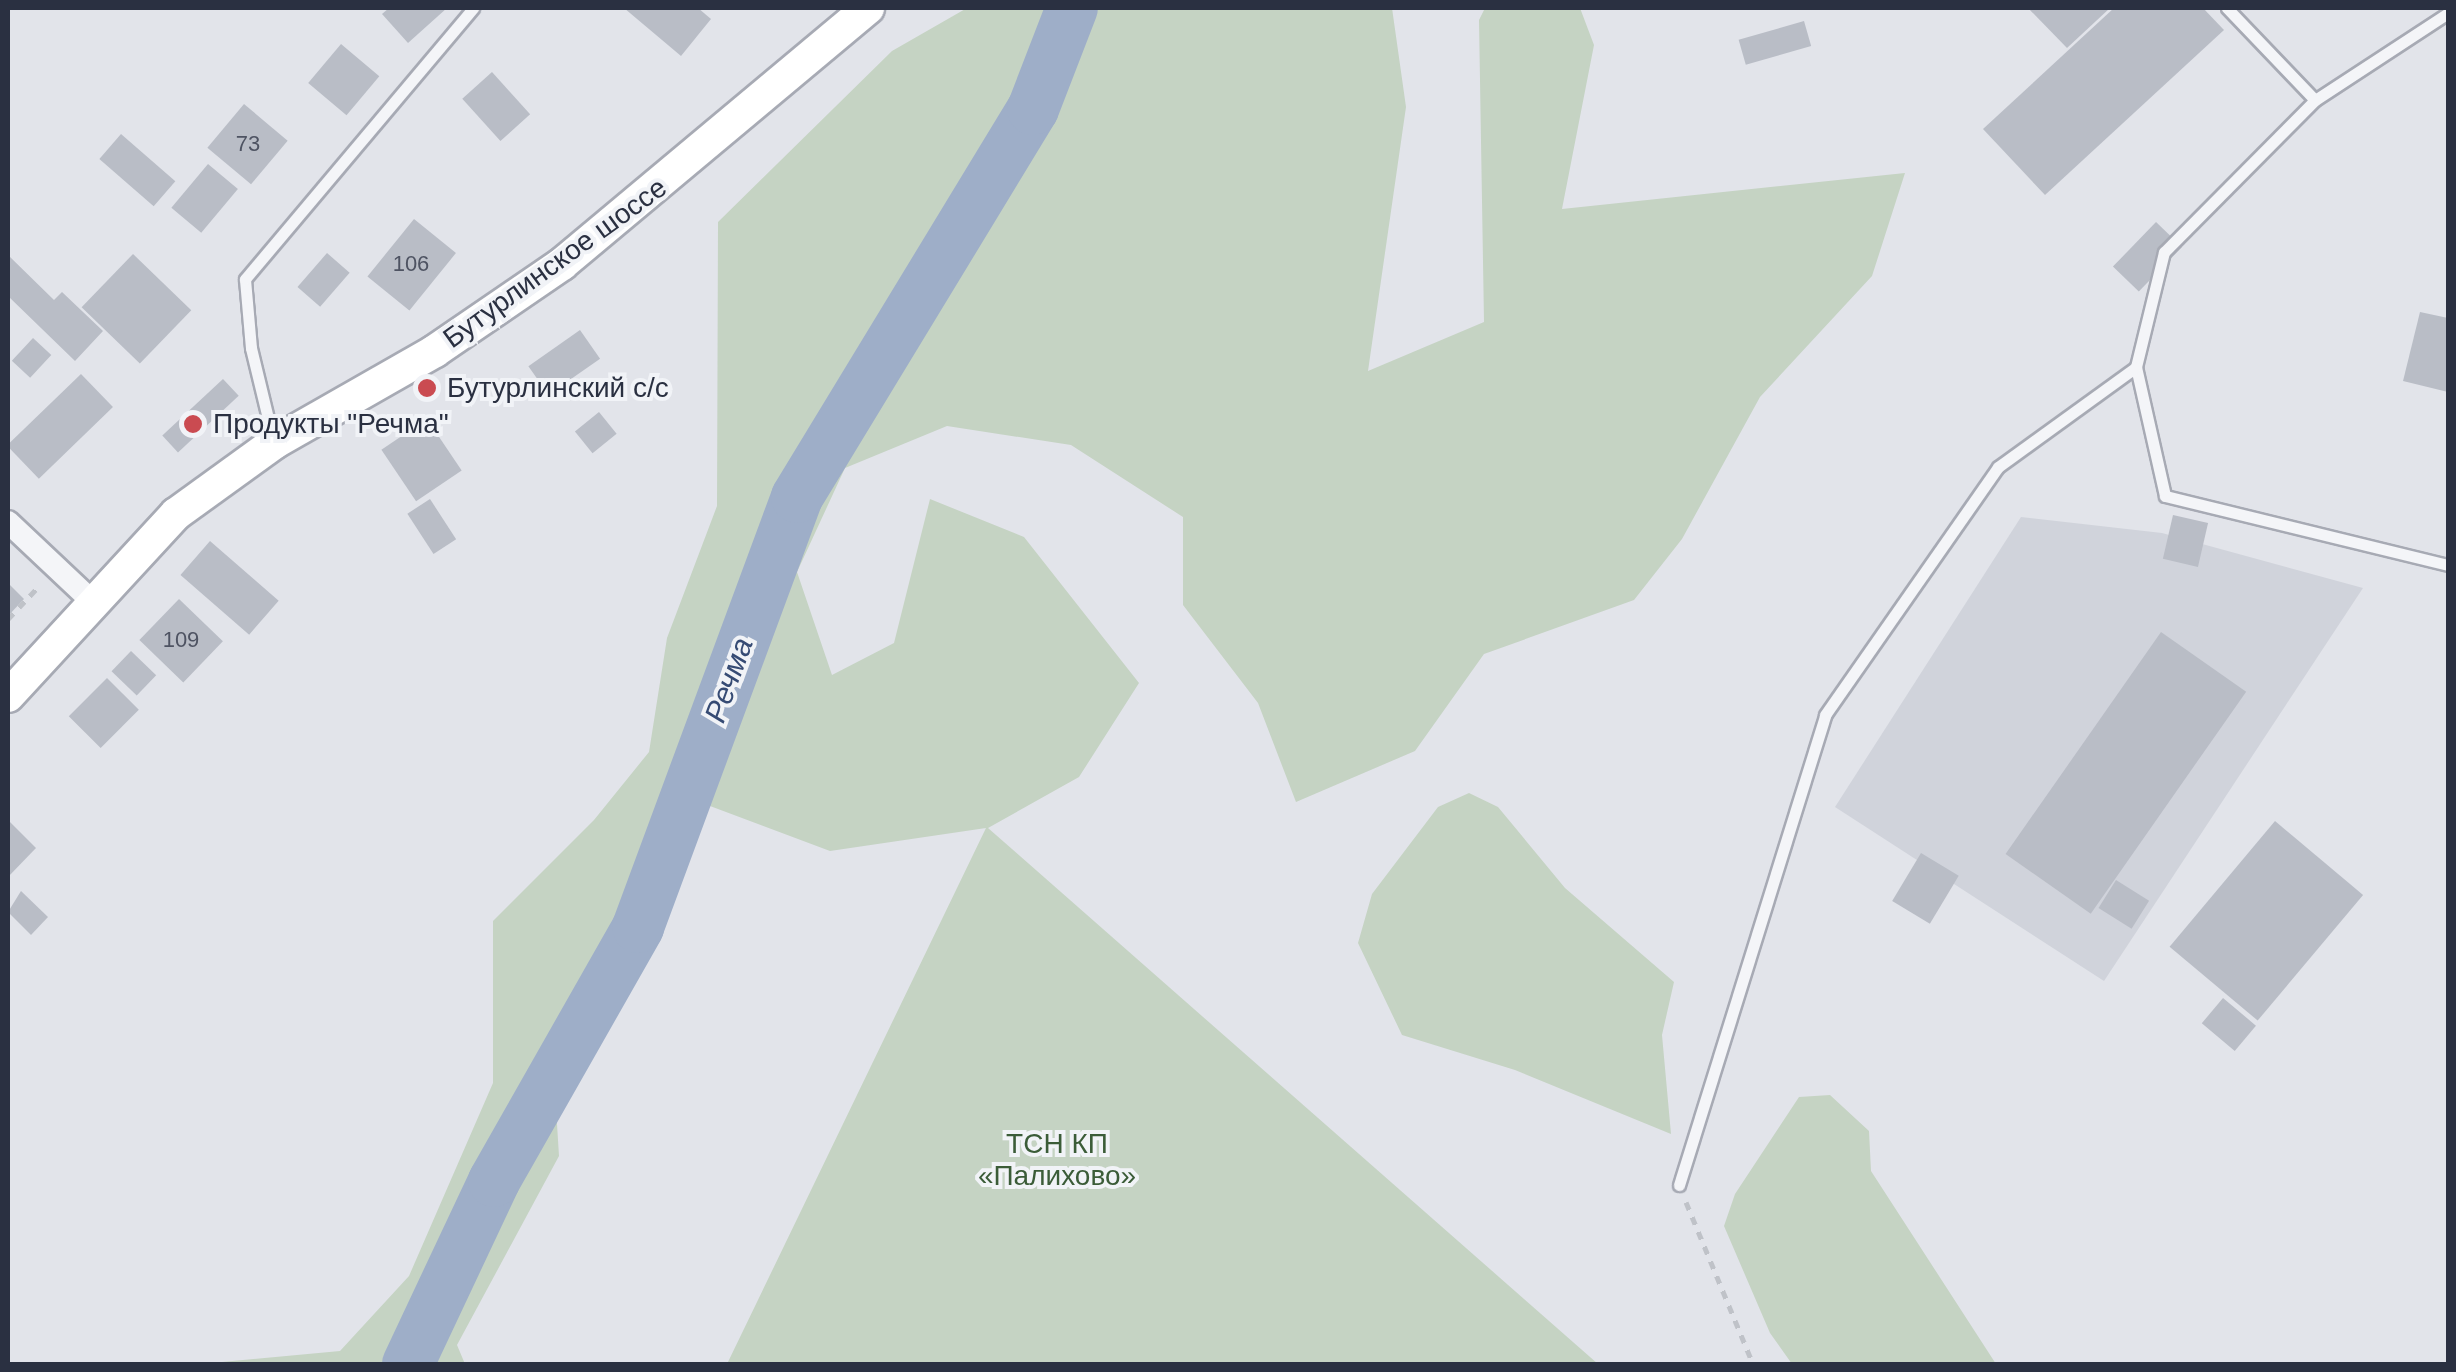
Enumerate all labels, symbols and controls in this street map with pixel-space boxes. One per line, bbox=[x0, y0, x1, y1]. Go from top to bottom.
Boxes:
house number: 73 bbox=[236, 131, 260, 157]
street label: Бутурлинское шоссе bbox=[437, 171, 673, 355]
house number: 106 bbox=[393, 251, 429, 277]
place label: Бутурлинский с/с bbox=[447, 371, 669, 405]
marker: Бутурлинский с/с bbox=[416, 377, 438, 399]
place label: Продукты "Речма" bbox=[213, 407, 449, 441]
marker: Продукты "Речма" bbox=[182, 413, 204, 435]
house number: 109 bbox=[163, 627, 199, 653]
water label: Речма bbox=[697, 633, 761, 727]
park label: ТСН КП «Палихово» bbox=[978, 1127, 1136, 1193]

